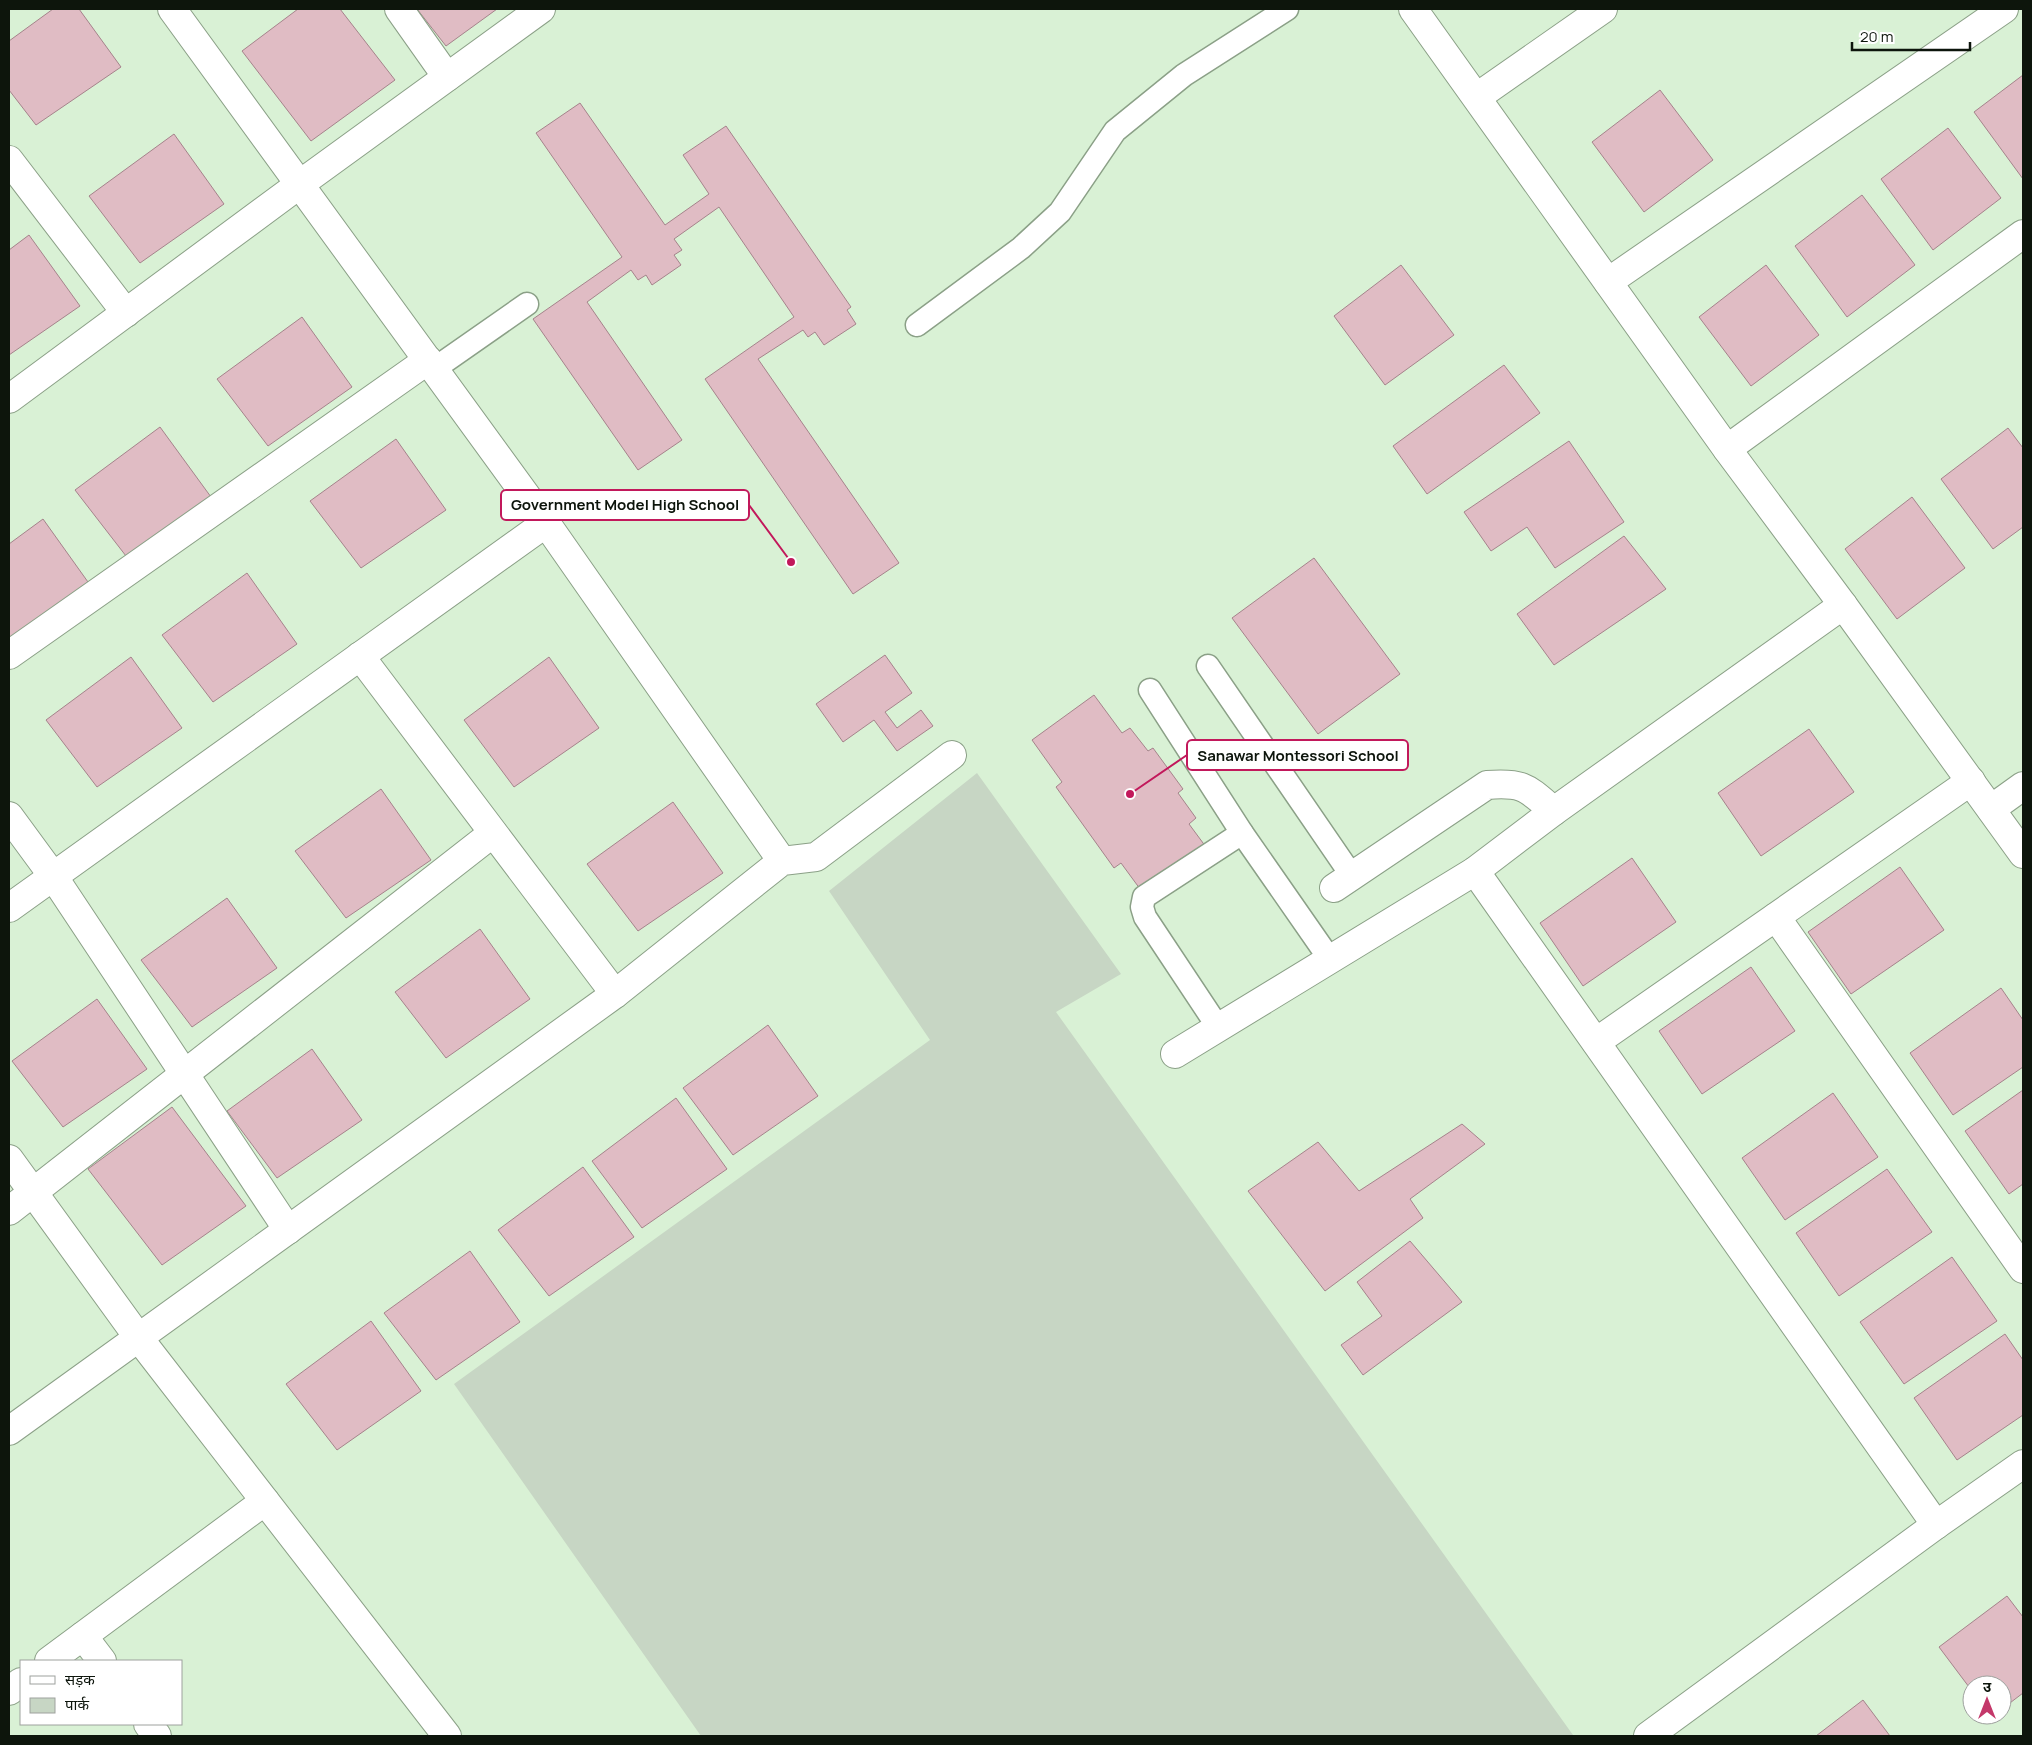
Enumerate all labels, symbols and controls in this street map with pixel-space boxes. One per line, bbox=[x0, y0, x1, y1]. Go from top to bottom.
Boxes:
scale bar bbox=[1852, 20, 1970, 52]
text: 20 m bbox=[1860, 26, 1893, 47]
callout: Government Model High School bbox=[501, 490, 749, 520]
text: Government Model High School bbox=[511, 494, 739, 515]
callout: Sanawar Montessori School bbox=[1187, 740, 1408, 770]
text: Sanawar Montessori School bbox=[1197, 745, 1399, 766]
legend bbox=[20, 1660, 182, 1725]
text: सड़क bbox=[65, 1669, 95, 1690]
north arrow bbox=[1962, 1675, 2012, 1725]
text: उ bbox=[1983, 1677, 1992, 1696]
text: पार्क bbox=[65, 1694, 89, 1715]

